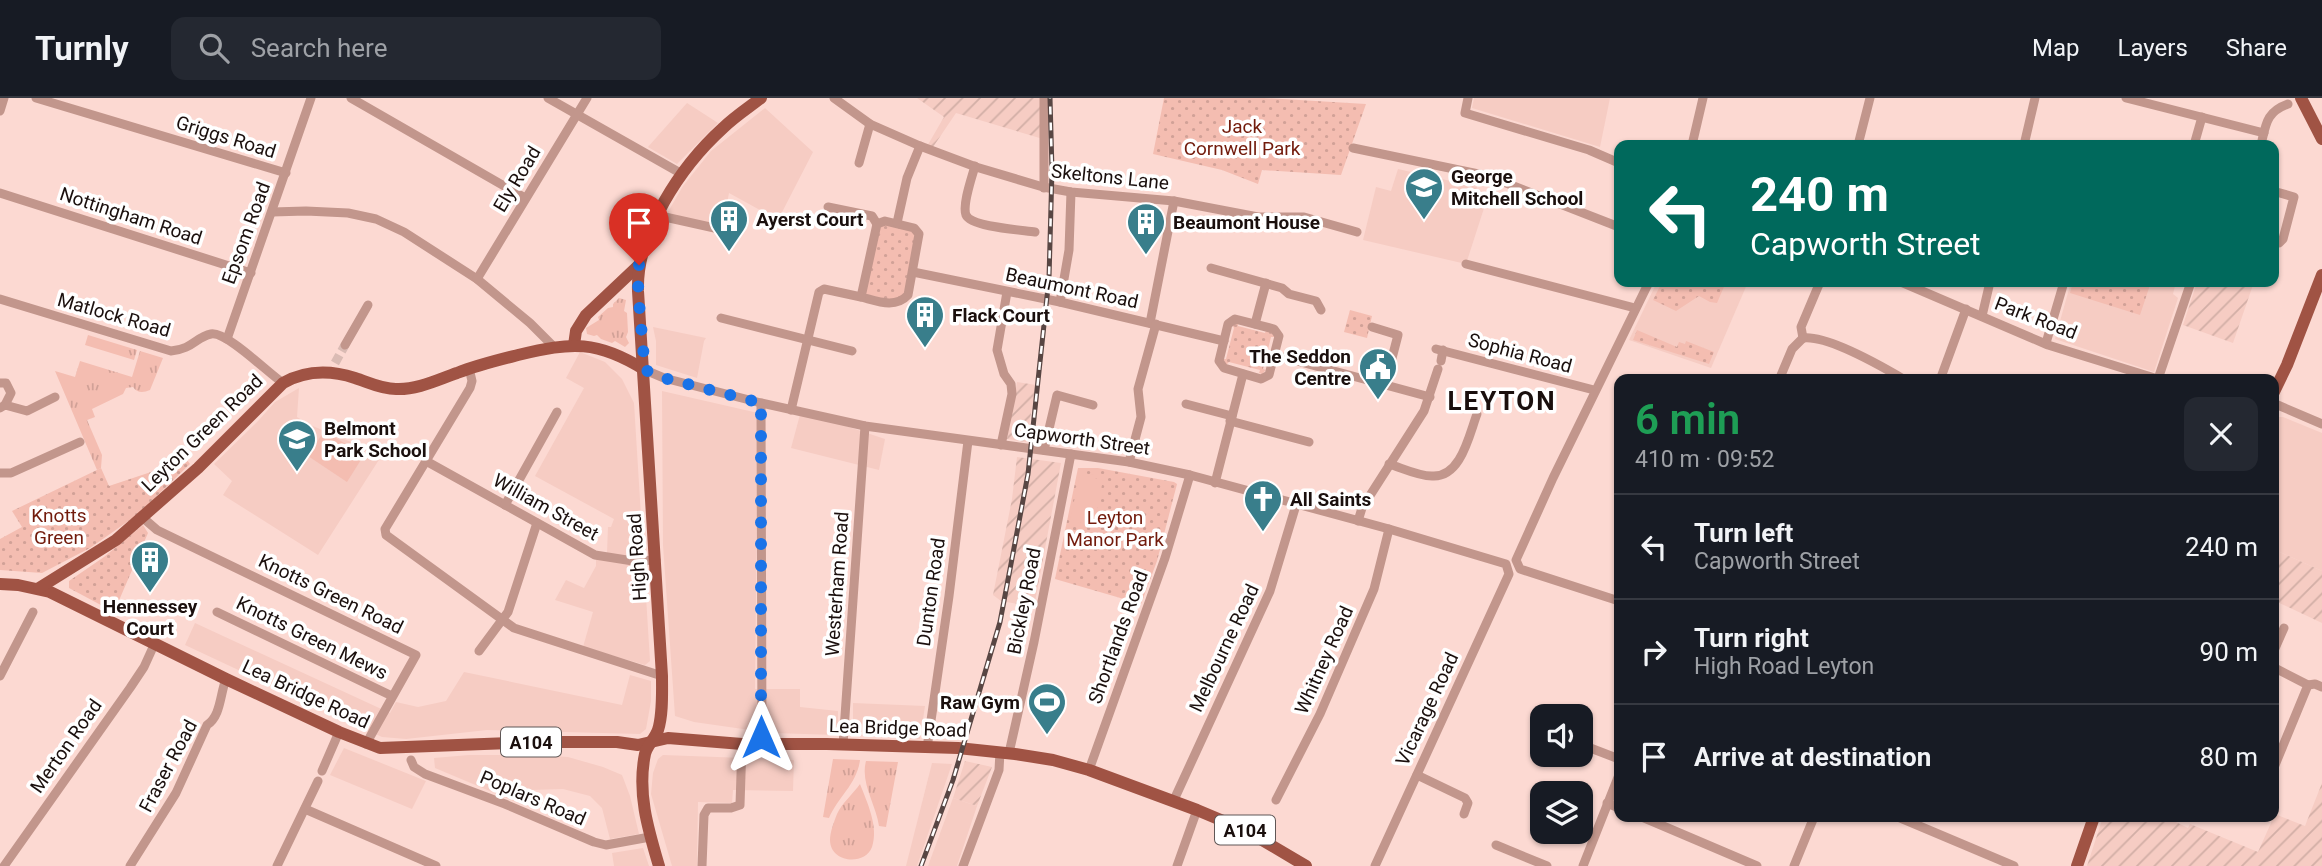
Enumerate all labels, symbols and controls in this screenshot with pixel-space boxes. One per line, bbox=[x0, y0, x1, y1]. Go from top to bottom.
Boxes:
search box bbox=[171, 17, 661, 80]
text: Turnly bbox=[35, 29, 129, 68]
icon: search bbox=[195, 29, 233, 67]
text: Search here bbox=[251, 33, 387, 63]
text: Map bbox=[2032, 34, 2080, 62]
text: Layers bbox=[2118, 34, 2188, 62]
text: Share bbox=[2226, 34, 2287, 62]
street label: Griggs Road bbox=[173, 111, 279, 163]
park label: Jack Cornwell Park bbox=[1184, 115, 1301, 160]
street label: Ely Road bbox=[488, 142, 546, 216]
street label: Skeltons Lane bbox=[1050, 159, 1170, 195]
place label: George Mitchell School bbox=[1451, 165, 1583, 210]
school or university icon: George Mitchell School bbox=[1403, 166, 1445, 221]
text: 240 m bbox=[1750, 166, 1889, 223]
icon: left bbox=[1635, 168, 1726, 259]
street label: Epsom Road bbox=[217, 179, 275, 287]
street label: Nottingham Road bbox=[57, 182, 205, 250]
pin bbox=[609, 193, 669, 265]
building icon: Ayerst Court bbox=[708, 198, 750, 253]
building icon: Beaumont House bbox=[1125, 201, 1167, 256]
icon: arrive bbox=[620, 204, 658, 242]
place label: Ayerst Court bbox=[756, 208, 864, 231]
place label: Beaumont House bbox=[1173, 211, 1320, 234]
text: Capworth Street bbox=[1750, 225, 1981, 263]
street label: Beaumont Road bbox=[1003, 263, 1141, 313]
street label: Matlock Road bbox=[55, 288, 173, 342]
street label: Park Road bbox=[1991, 292, 2081, 344]
building icon: Flack Court bbox=[904, 294, 946, 349]
place label: Flack Court bbox=[952, 304, 1051, 327]
street label: Sophia Road bbox=[1466, 328, 1574, 378]
place label: The Seddon Centre bbox=[1249, 345, 1351, 390]
public building icon: The Seddon Centre bbox=[1357, 346, 1399, 401]
street label: Leyton Green Road bbox=[137, 369, 267, 497]
district label: LEYTON bbox=[1447, 386, 1557, 416]
text: 6 min bbox=[1635, 395, 1740, 444]
button: close bbox=[2184, 397, 2258, 471]
place label: Belmont Park School bbox=[324, 417, 427, 462]
school or university icon: Belmont Park School bbox=[276, 418, 318, 473]
street label: Capworth Street bbox=[1013, 418, 1151, 460]
text: 410 m · 09:52 bbox=[1635, 446, 1774, 473]
street label: William Street bbox=[489, 469, 603, 545]
church icon: All Saints bbox=[1242, 478, 1284, 533]
place label: All Saints bbox=[1290, 488, 1372, 511]
park label: Knotts Green bbox=[31, 504, 87, 549]
park label: Leyton Manor Park bbox=[1066, 506, 1164, 551]
street label: Westerham Road bbox=[820, 511, 854, 657]
street label: High Road bbox=[622, 512, 652, 602]
text: Turn left bbox=[1694, 518, 1793, 548]
icon: left bbox=[1635, 528, 1673, 566]
text: 240 m bbox=[2185, 532, 2258, 562]
street label: Dunton Road bbox=[912, 536, 950, 648]
building icon: Hennessey Court bbox=[129, 539, 171, 594]
street label: Bickley Road bbox=[1002, 546, 1046, 656]
text: Capworth Street bbox=[1694, 548, 1860, 575]
street label: Knotts Green Road bbox=[255, 549, 407, 639]
street label: Shortlands Road bbox=[1083, 567, 1153, 707]
street label: Melbourne Road bbox=[1184, 580, 1264, 716]
street label: Knotts Green Mews bbox=[233, 591, 391, 685]
place label: Hennessey Court bbox=[103, 595, 198, 640]
street label: Whitney Road bbox=[1290, 602, 1358, 718]
text: Turn right bbox=[1694, 623, 1809, 653]
icon: right bbox=[1635, 633, 1673, 671]
text: 90 m bbox=[2200, 637, 2258, 667]
street label: Vicarage Road bbox=[1391, 649, 1463, 769]
text: High Road Leyton bbox=[1694, 653, 1874, 680]
street label: Lea Bridge Road bbox=[239, 654, 373, 734]
sports icon: Raw Gym bbox=[1026, 681, 1068, 736]
place label: Raw Gym bbox=[940, 691, 1020, 714]
street label: Merton Road bbox=[25, 695, 107, 797]
position arrow bbox=[724, 700, 798, 774]
map controls bbox=[1530, 704, 1593, 844]
button: sound bbox=[1530, 704, 1593, 767]
street label: Lea Bridge Road bbox=[829, 714, 967, 742]
street label: Fraser Road bbox=[134, 716, 202, 816]
road number: A104 bbox=[501, 728, 561, 756]
icon: arrive bbox=[1635, 738, 1673, 776]
text: Arrive at destination bbox=[1694, 742, 1931, 772]
text: 80 m bbox=[2200, 742, 2258, 772]
street label: Poplars Road bbox=[477, 765, 589, 831]
button: layers bbox=[1530, 781, 1593, 844]
road number: A104 bbox=[1215, 816, 1275, 844]

